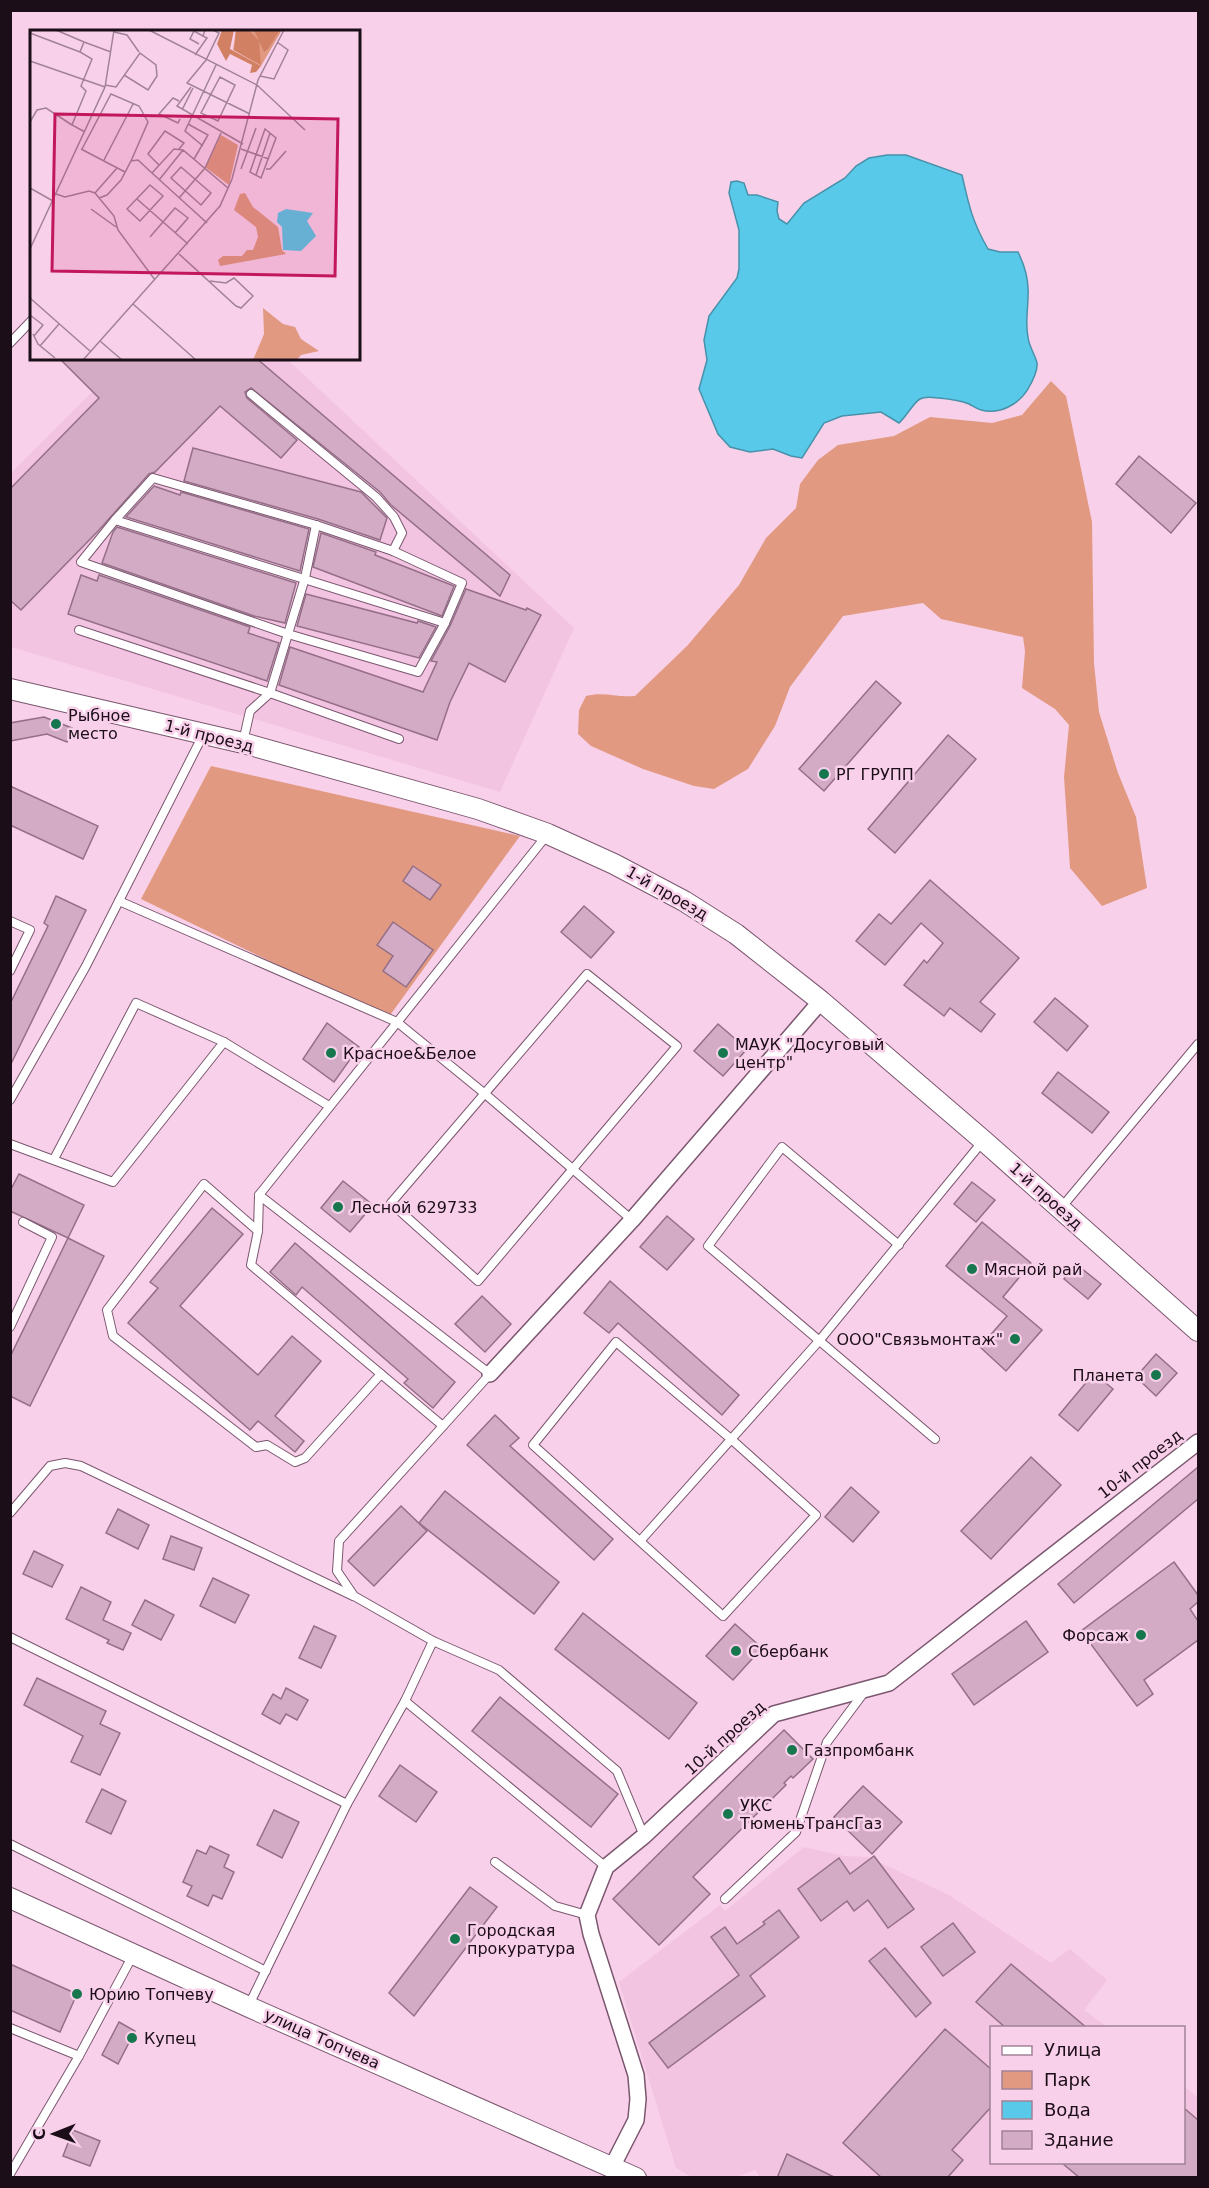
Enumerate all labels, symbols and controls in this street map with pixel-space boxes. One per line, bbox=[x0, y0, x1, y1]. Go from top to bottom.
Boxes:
inset map bbox=[30, 30, 360, 360]
place label: Рыбное место bbox=[68, 706, 130, 743]
street label: 1-й проезд bbox=[162, 716, 256, 756]
marker: Рыбное место bbox=[49, 717, 63, 731]
place label: РГ ГРУПП bbox=[836, 765, 914, 784]
marker: РГ ГРУПП bbox=[817, 767, 831, 781]
street label: 1-й проезд bbox=[623, 862, 711, 924]
place label: МАУК "Досуговый центр" bbox=[735, 1035, 885, 1072]
place label: Красное&Белое bbox=[343, 1044, 476, 1063]
marker: Красное&Белое bbox=[324, 1046, 338, 1060]
marker: МАУК "Досуговый центр" bbox=[716, 1046, 730, 1060]
street label: 1-й проезд bbox=[1006, 1158, 1086, 1234]
place label: Лесной 629733 bbox=[350, 1198, 477, 1217]
marker: Лесной 629733 bbox=[331, 1200, 345, 1214]
place label: Мясной рай bbox=[984, 1260, 1082, 1279]
marker: Мясной рай bbox=[965, 1262, 979, 1276]
place label: ООО"Связьмонтаж" bbox=[836, 1330, 1003, 1349]
marker: ООО"Связьмонтаж" bbox=[1008, 1332, 1022, 1346]
place label: Планета bbox=[1073, 1366, 1144, 1385]
marker: Планета bbox=[1149, 1368, 1163, 1382]
street label: 10-й проезд bbox=[1094, 1425, 1186, 1503]
place label: Форсаж bbox=[1062, 1626, 1129, 1645]
marker: Форсаж bbox=[1134, 1628, 1148, 1642]
place label: Сбербанк bbox=[748, 1642, 829, 1661]
marker: Сбербанк bbox=[729, 1644, 743, 1658]
street label: 10-й проезд bbox=[681, 1697, 769, 1779]
place label: Газпромбанк bbox=[804, 1741, 915, 1760]
marker: Газпромбанк bbox=[785, 1743, 799, 1757]
place label: УКС ТюменьТрансГаз bbox=[739, 1796, 882, 1833]
marker: УКС ТюменьТрансГаз bbox=[721, 1807, 735, 1821]
place label: Городская прокуратура bbox=[467, 1921, 575, 1958]
marker: Городская прокуратура bbox=[448, 1932, 462, 1946]
place label: Юрию Топчеву bbox=[89, 1985, 214, 2004]
marker: Юрию Топчеву bbox=[70, 1987, 84, 2001]
street label: улица Топчева bbox=[261, 2005, 383, 2073]
legend bbox=[990, 2026, 1185, 2164]
place label: Купец bbox=[144, 2029, 196, 2048]
marker: Купец bbox=[125, 2031, 139, 2045]
text: Улица bbox=[1044, 2039, 1101, 2060]
text: Парк bbox=[1044, 2069, 1091, 2090]
text: Вода bbox=[1044, 2099, 1091, 2120]
north arrow bbox=[24, 2104, 84, 2164]
text: С bbox=[30, 2128, 49, 2140]
text: Здание bbox=[1044, 2129, 1114, 2150]

